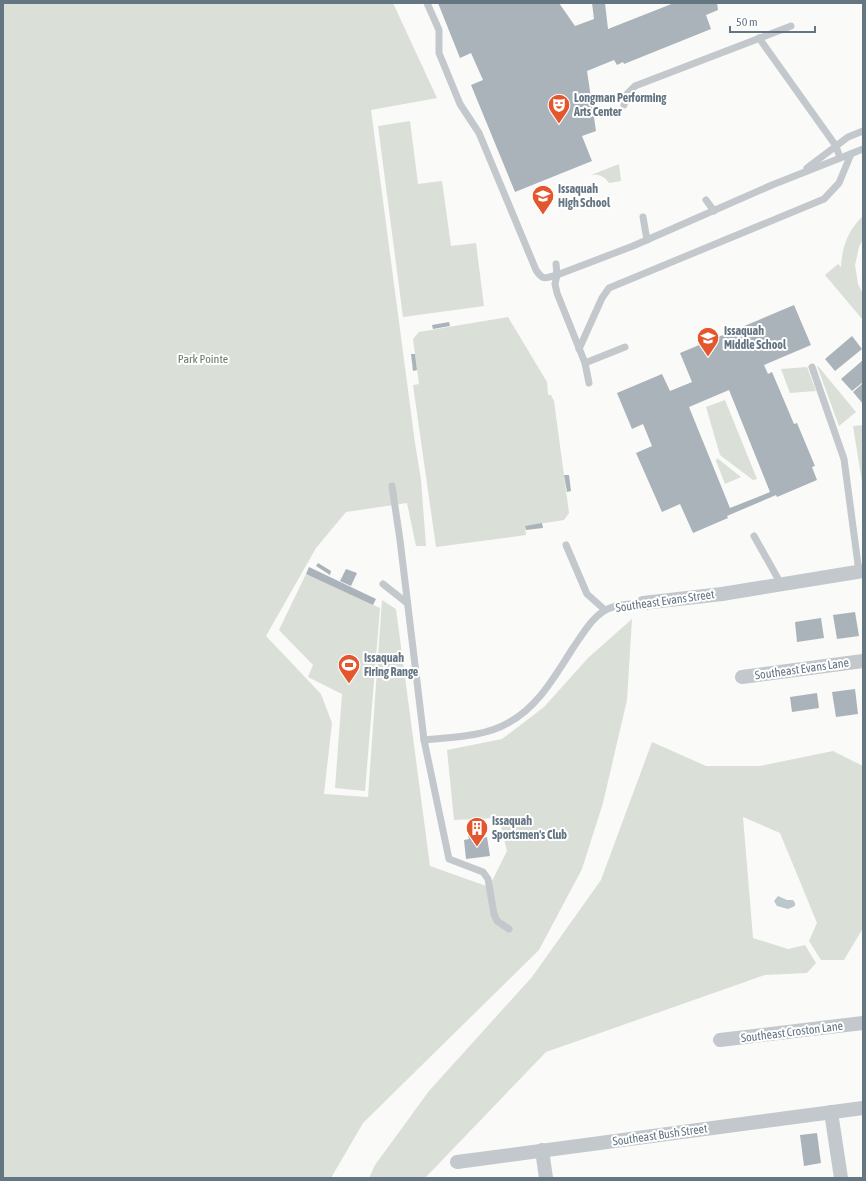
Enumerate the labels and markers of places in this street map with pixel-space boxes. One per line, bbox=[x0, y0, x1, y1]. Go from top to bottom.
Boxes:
place label: Longman Performing Arts Center bbox=[573, 91, 667, 119]
theatre icon: Longman Performing Arts Center bbox=[546, 92, 572, 125]
place label: Issaquah High School bbox=[558, 182, 611, 210]
school or university icon: Issaquah High School bbox=[530, 183, 556, 216]
place label: Issaquah Middle School bbox=[724, 324, 787, 352]
school or university icon: Issaquah Middle School bbox=[695, 325, 721, 358]
place label: Issaquah Firing Range bbox=[364, 651, 419, 679]
sports icon: Issaquah Firing Range bbox=[336, 652, 362, 685]
place label: Issaquah Sportsmen's Club bbox=[492, 814, 567, 842]
building icon: Issaquah Sportsmen's Club bbox=[464, 815, 490, 848]

